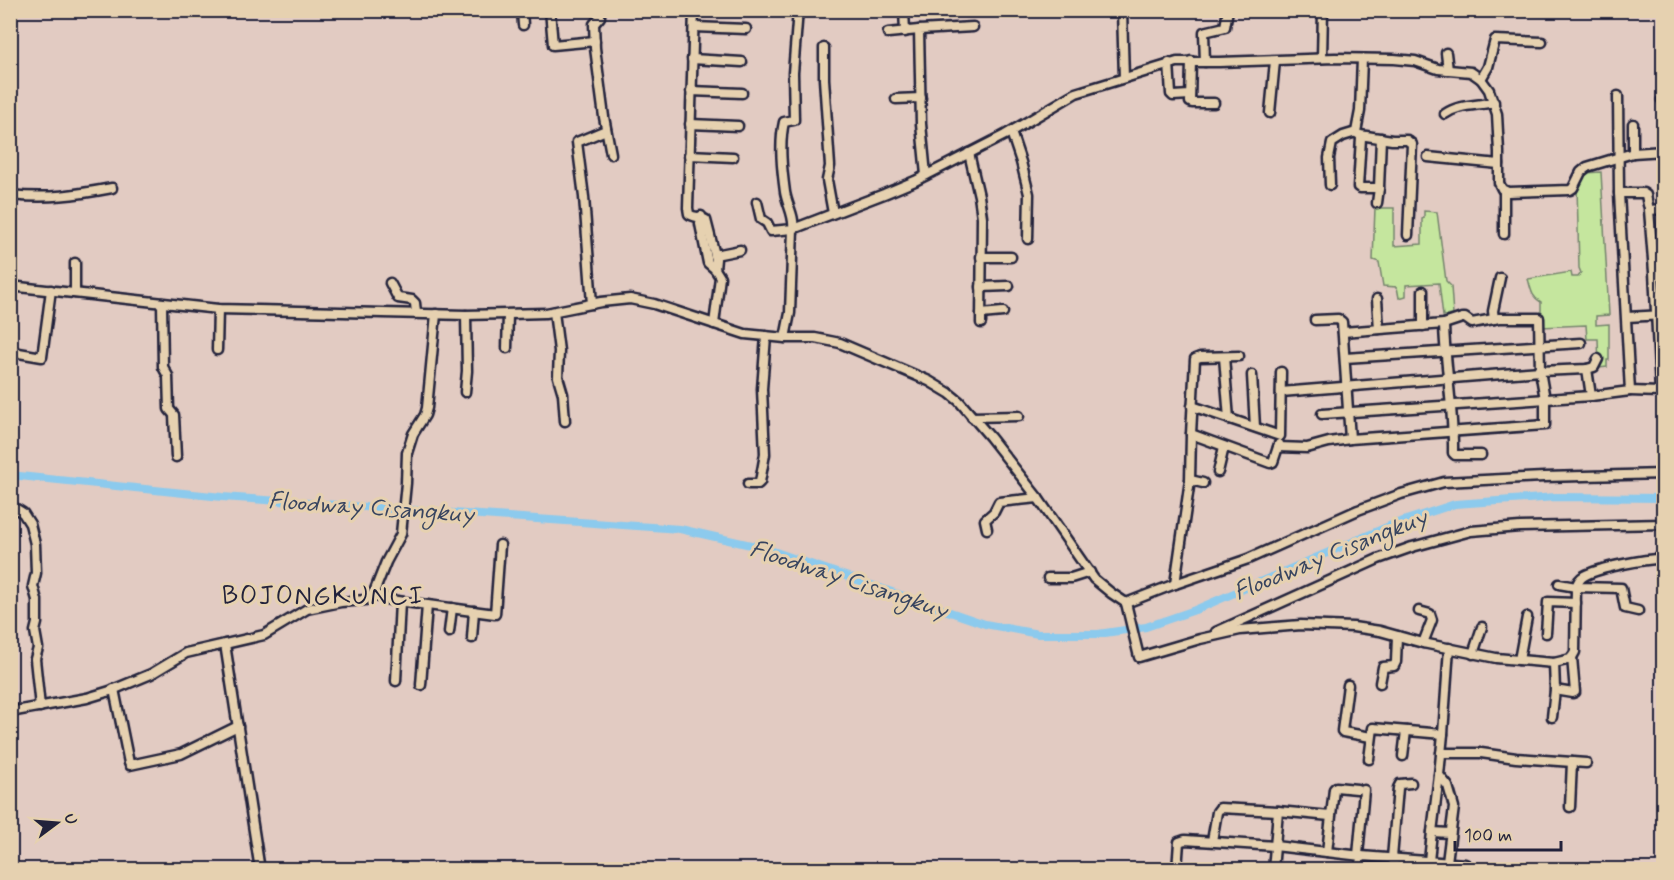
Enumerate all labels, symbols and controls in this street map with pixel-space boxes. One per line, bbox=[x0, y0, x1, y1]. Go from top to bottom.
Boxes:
water label: Floodway Cisangkuy bbox=[267, 486, 476, 533]
water label: Floodway Cisangkuy bbox=[1229, 502, 1434, 610]
water label: Floodway Cisangkuy bbox=[745, 534, 953, 629]
district label: BOJONGKUNCI bbox=[222, 580, 424, 614]
north arrow bbox=[27, 793, 87, 853]
text: U bbox=[58, 811, 82, 827]
scale bar bbox=[1455, 814, 1562, 852]
text: 100 m bbox=[1464, 824, 1512, 848]

